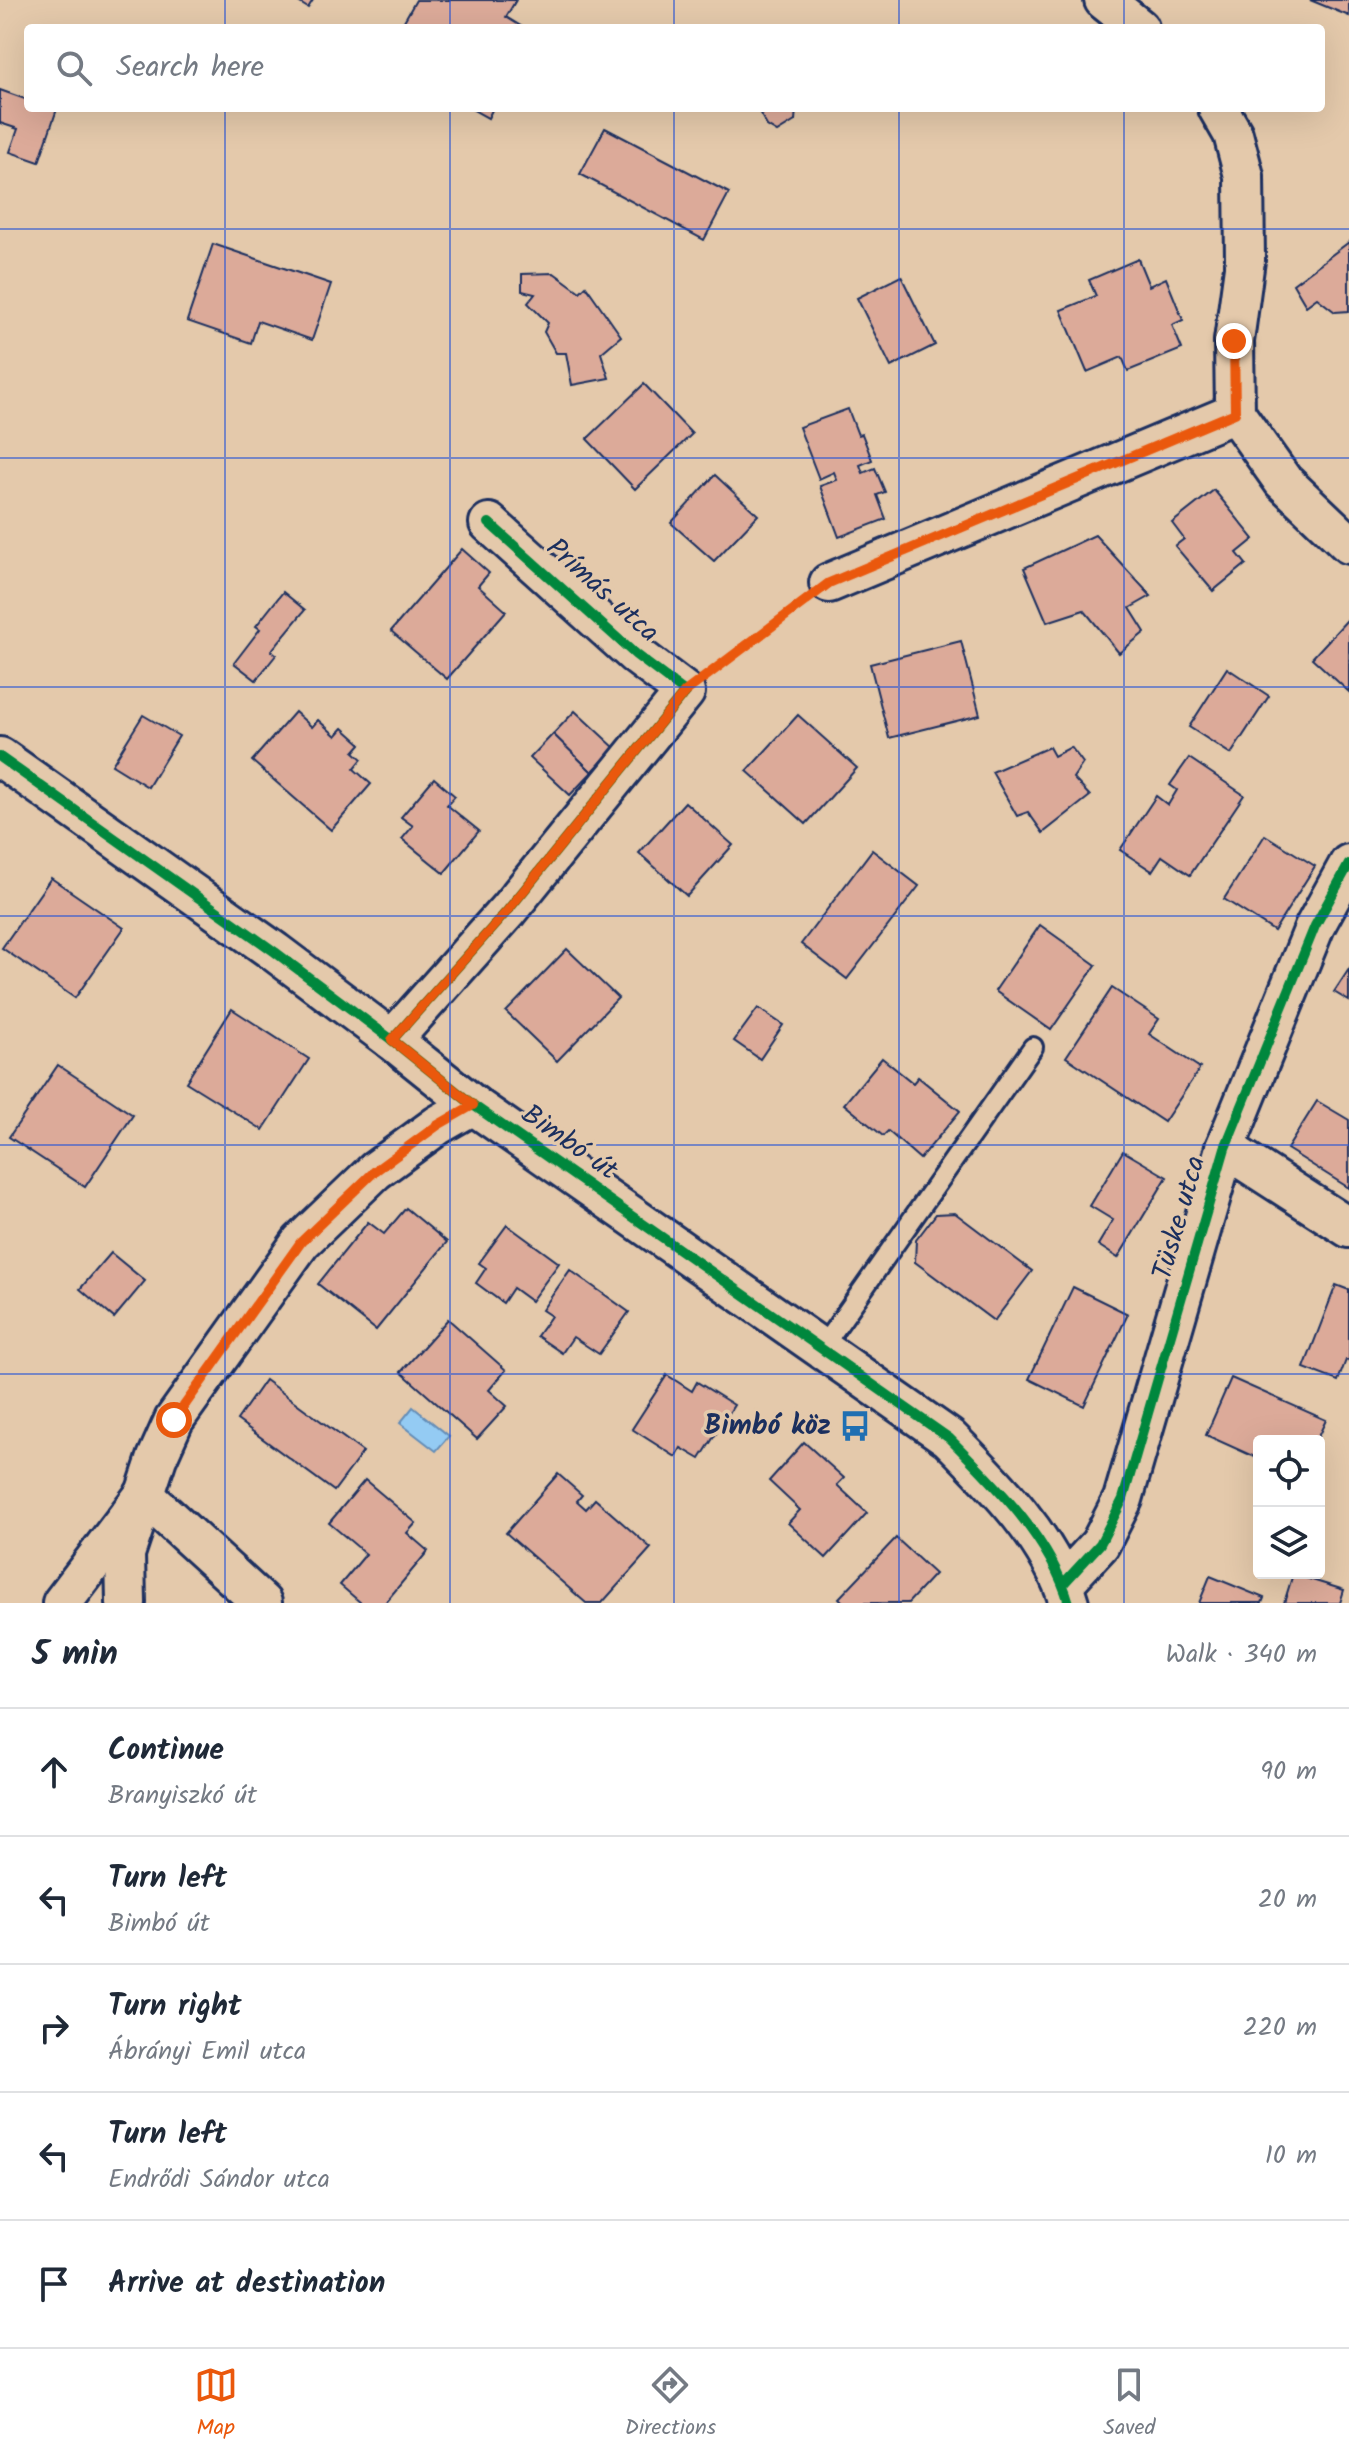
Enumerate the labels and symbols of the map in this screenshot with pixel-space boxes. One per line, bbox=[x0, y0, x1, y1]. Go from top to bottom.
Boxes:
route end bbox=[1216, 323, 1252, 359]
street label: Prímás utca bbox=[535, 528, 669, 654]
street label: Bimbó út bbox=[511, 1093, 628, 1194]
street label: Tüske utca bbox=[1141, 1151, 1219, 1285]
route start bbox=[156, 1402, 192, 1438]
place label: Bimbó köz bbox=[704, 1404, 831, 1449]
bus stop icon: Bimbó köz bbox=[838, 1409, 872, 1443]

